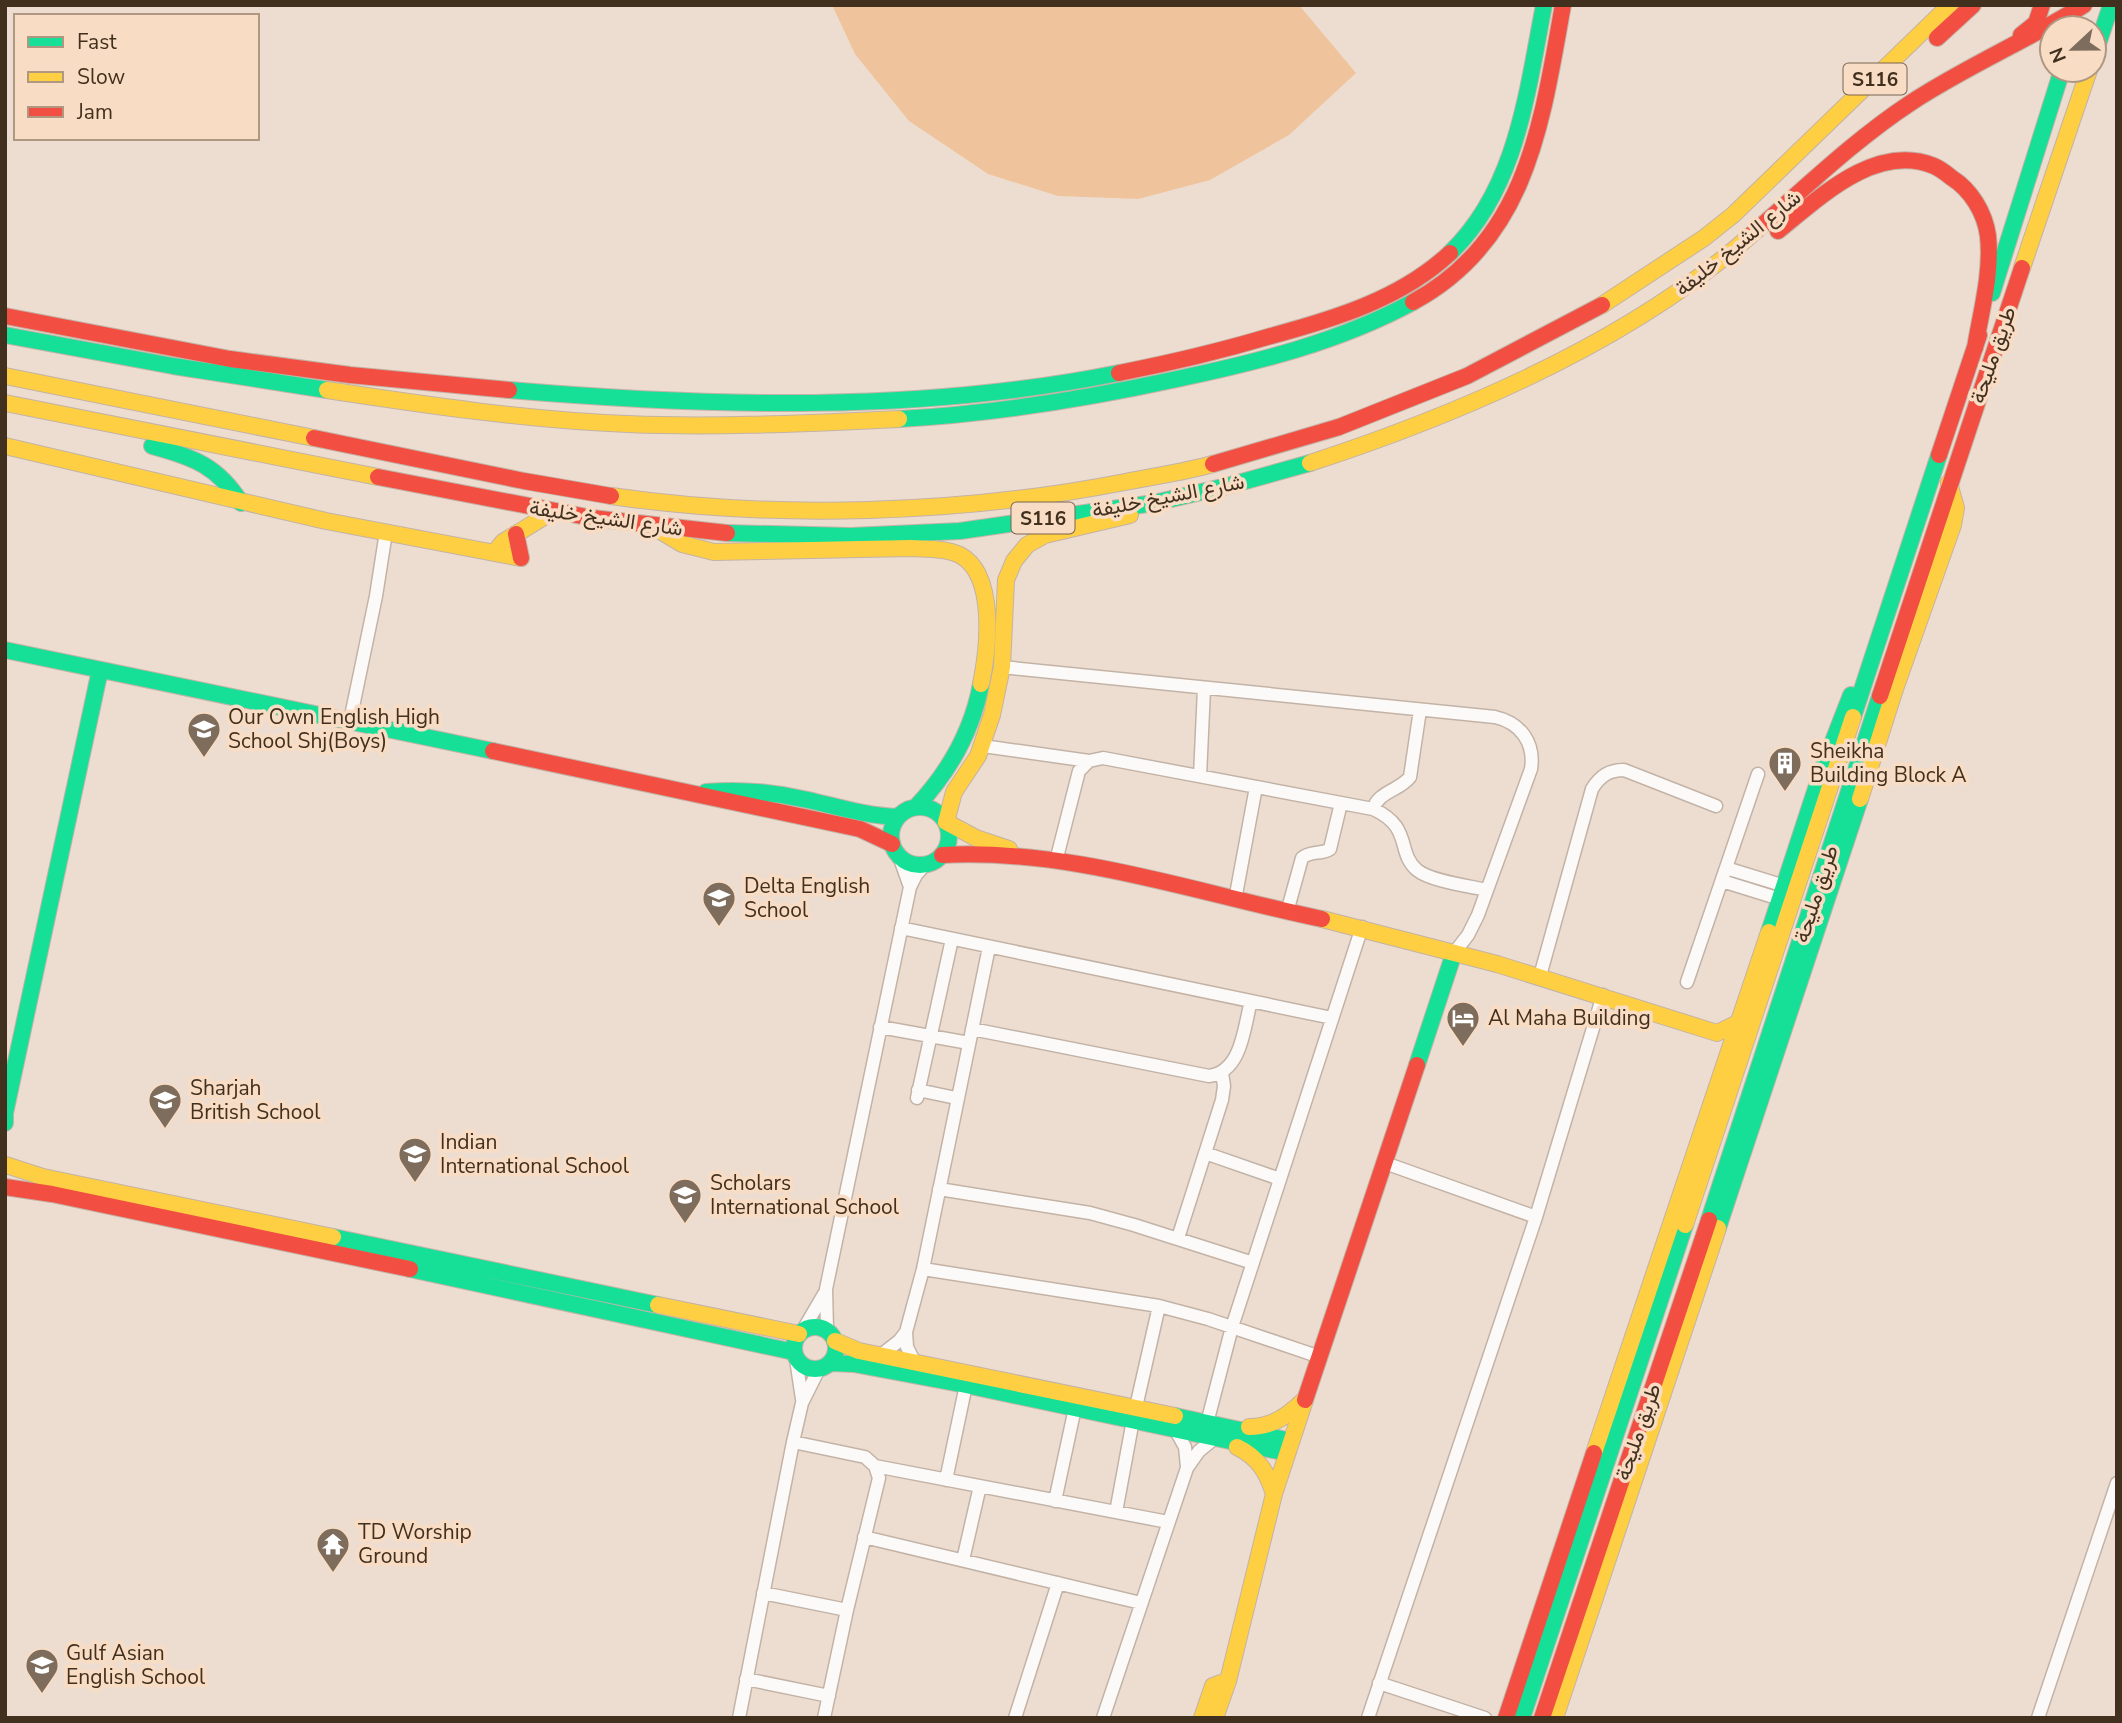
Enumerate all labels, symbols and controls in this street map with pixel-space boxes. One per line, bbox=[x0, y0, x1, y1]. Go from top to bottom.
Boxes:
legend bbox=[14, 14, 259, 140]
north arrow bbox=[2038, 14, 2108, 84]
text: Fast bbox=[77, 28, 117, 56]
text: N bbox=[2043, 44, 2073, 66]
text: Slow bbox=[77, 63, 126, 91]
road number: S116 bbox=[1843, 64, 1906, 94]
text: Jam bbox=[76, 98, 113, 126]
street label: شارع الشيخ خليفة bbox=[1669, 183, 1807, 303]
street label: طريق مليحة bbox=[1963, 303, 2023, 407]
street label: شارع الشيخ خليفة bbox=[1089, 468, 1247, 524]
street label: شارع الشيخ خليفة bbox=[528, 493, 684, 543]
road number: S116 bbox=[1012, 503, 1074, 534]
place label: Our Own English High School Shj(Boys) bbox=[228, 703, 440, 755]
school or university icon: Our Own English High School Shj(Boys) bbox=[185, 710, 223, 759]
place label: Sheikha Building Block A bbox=[1810, 737, 1967, 789]
building icon: Sheikha Building Block A bbox=[1766, 744, 1804, 793]
street label: طريق مليحة bbox=[1787, 842, 1845, 946]
place label: Delta English School bbox=[744, 872, 870, 924]
school or university icon: Delta English School bbox=[700, 879, 738, 928]
hotel icon: Al Maha Building bbox=[1444, 999, 1482, 1048]
place label: Al Maha Building bbox=[1488, 1004, 1651, 1032]
place label: Sharjah British School bbox=[190, 1074, 321, 1126]
school or university icon: Sharjah British School bbox=[146, 1081, 184, 1130]
place label: Indian International School bbox=[440, 1128, 630, 1180]
school or university icon: Indian International School bbox=[396, 1135, 434, 1184]
place label: Scholars International School bbox=[710, 1169, 900, 1221]
school or university icon: Scholars International School bbox=[666, 1176, 704, 1225]
street label: طريق مليحة bbox=[1608, 1380, 1668, 1484]
place label: TD Worship Ground bbox=[358, 1518, 472, 1570]
temple icon: TD Worship Ground bbox=[314, 1525, 352, 1574]
place label: Gulf Asian English School bbox=[66, 1639, 206, 1691]
school or university icon: Gulf Asian English School bbox=[23, 1646, 61, 1695]

